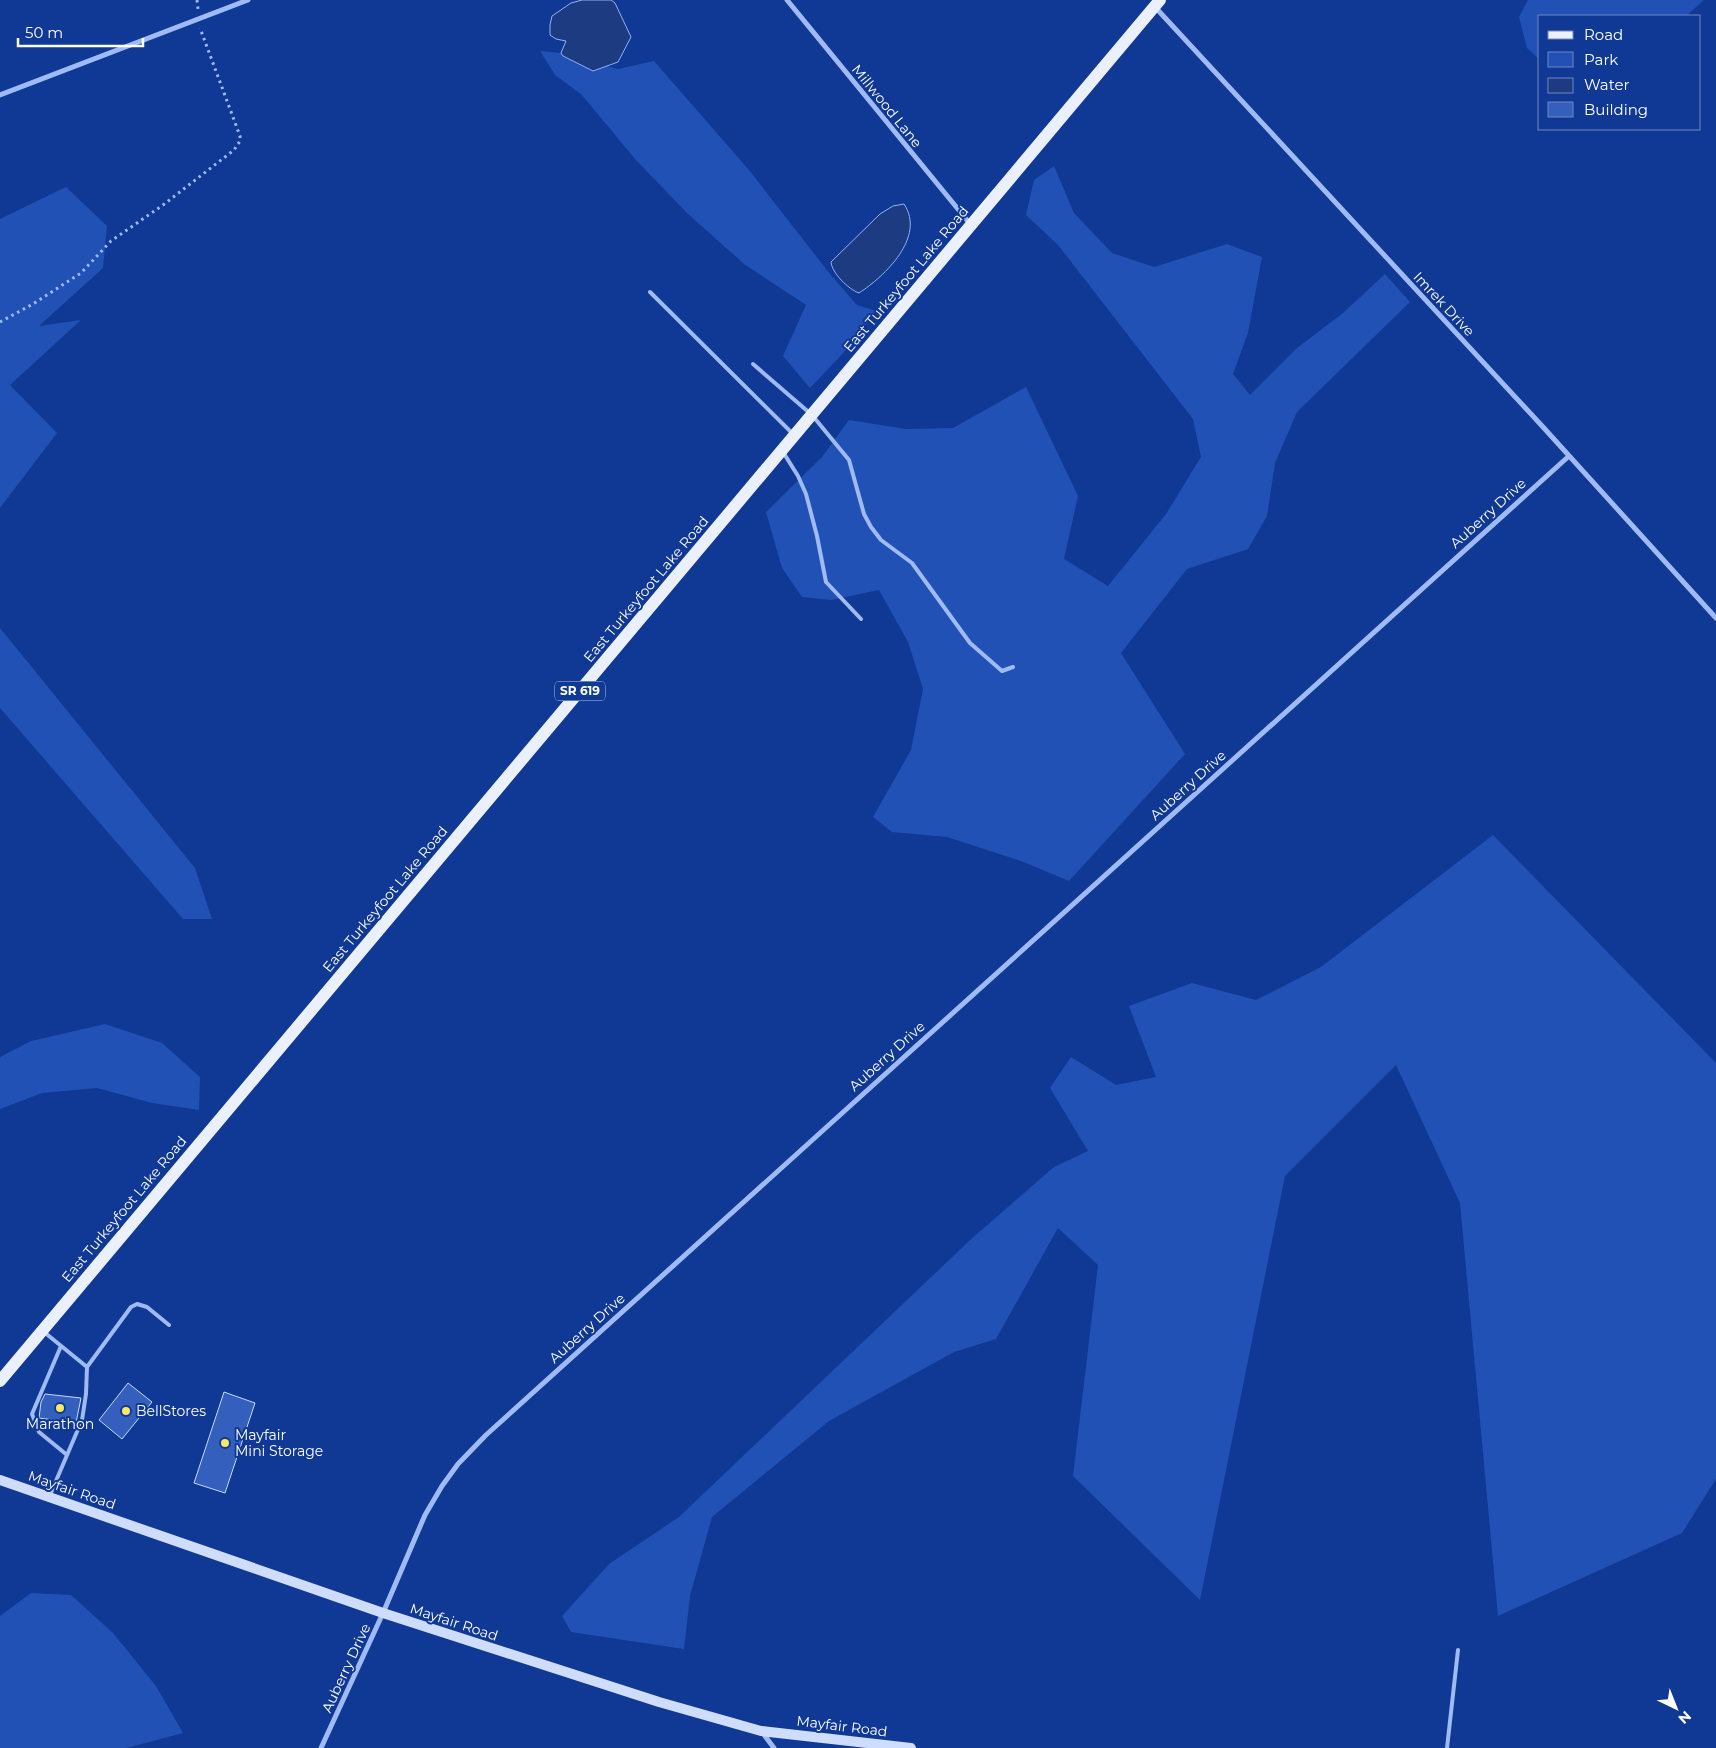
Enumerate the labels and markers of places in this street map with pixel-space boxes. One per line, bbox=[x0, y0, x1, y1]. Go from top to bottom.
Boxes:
marker: Marathon bbox=[54, 1402, 66, 1414]
place label: BellStores bbox=[136, 1402, 206, 1420]
marker: BellStores bbox=[120, 1405, 132, 1417]
place label: Marathon bbox=[26, 1415, 94, 1433]
place label: Mayfair Mini Storage bbox=[235, 1426, 323, 1460]
marker: Mayfair Mini Storage bbox=[219, 1437, 231, 1449]

